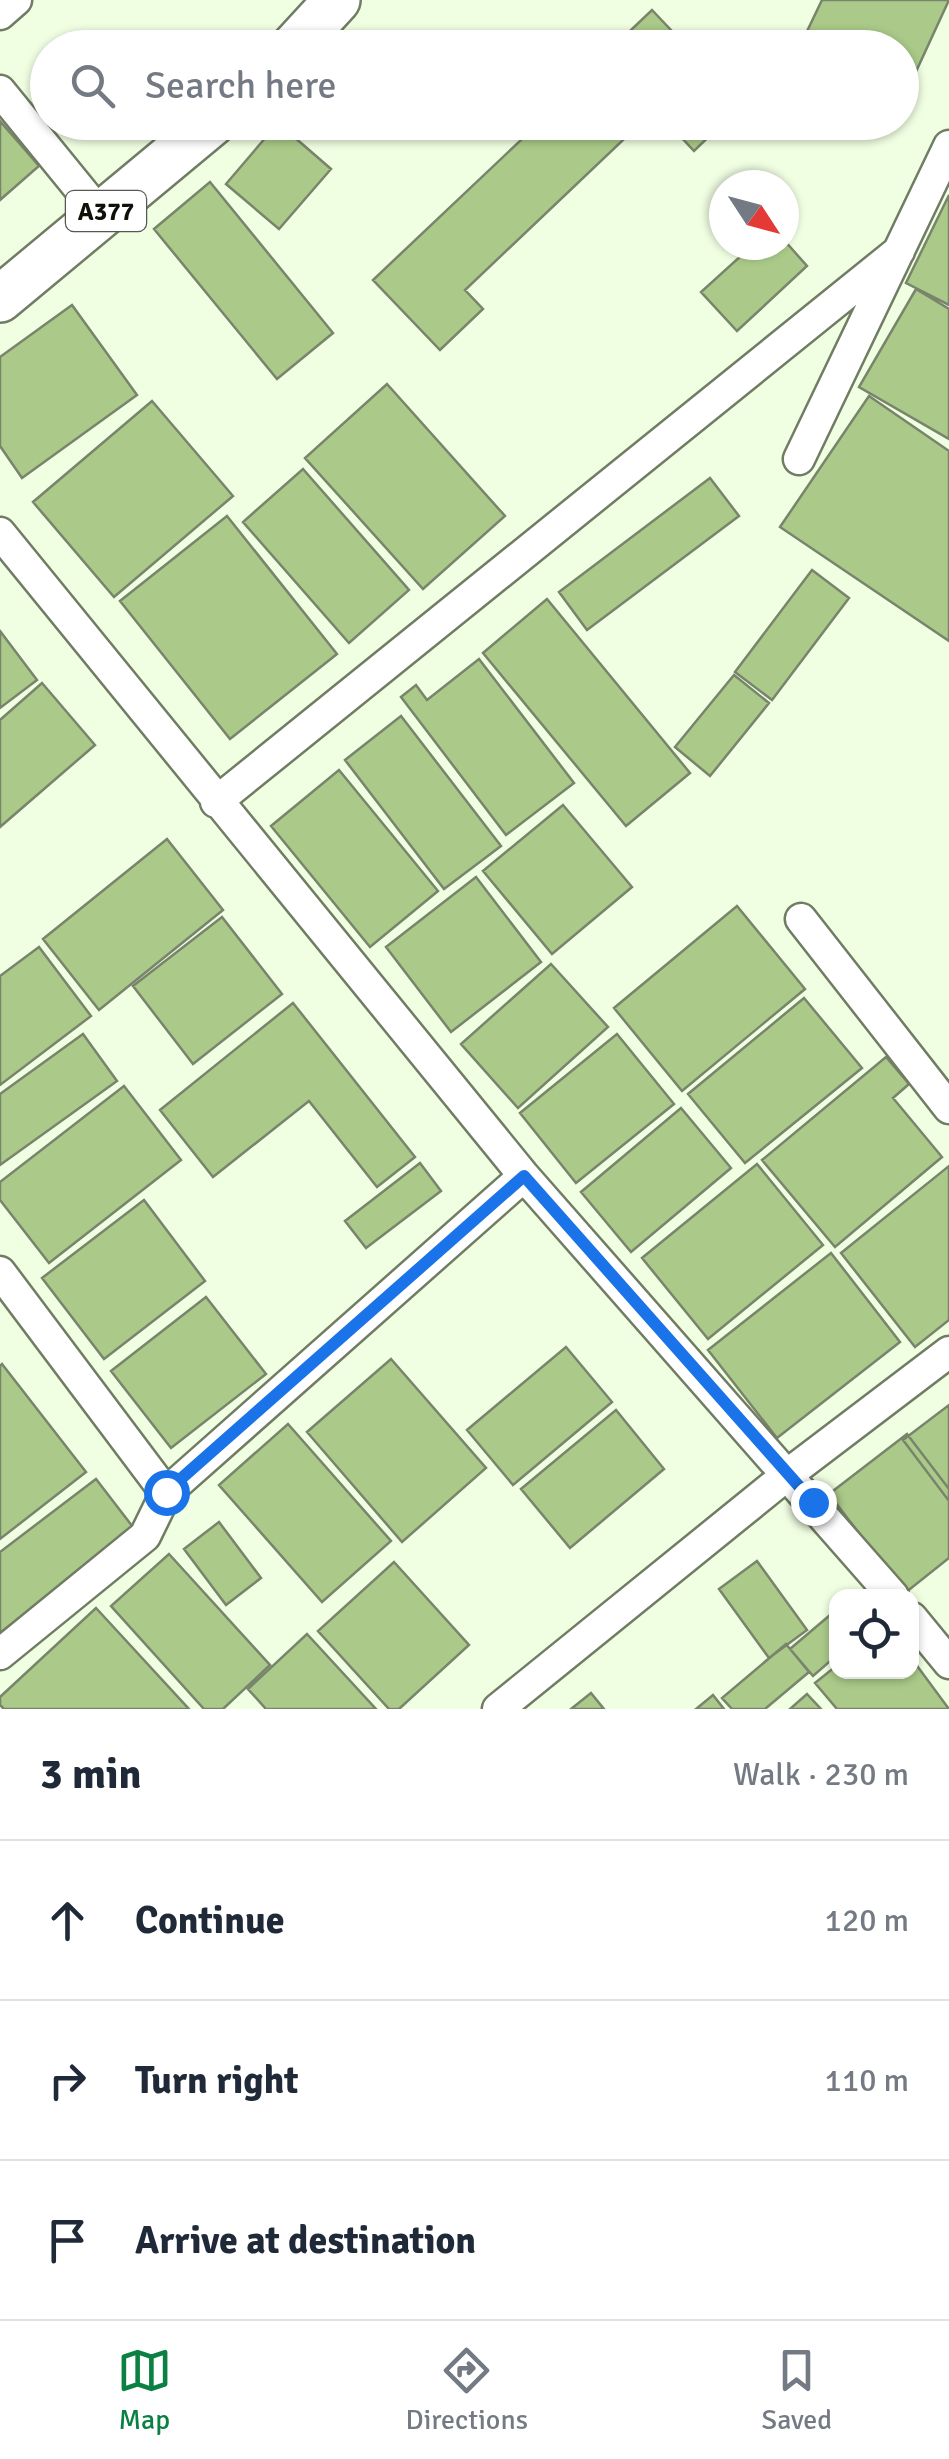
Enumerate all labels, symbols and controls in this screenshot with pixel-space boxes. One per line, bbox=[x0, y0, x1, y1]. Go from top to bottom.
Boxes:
search box bbox=[30, 30, 919, 140]
icon: search bbox=[65, 58, 120, 113]
text: Search here bbox=[145, 62, 337, 109]
north arrow bbox=[709, 170, 799, 260]
road number: A377 bbox=[66, 191, 146, 231]
route start bbox=[144, 1470, 190, 1516]
route end bbox=[791, 1480, 837, 1526]
map controls bbox=[829, 1589, 919, 1679]
button: locate bbox=[829, 1589, 919, 1679]
text: 3 min bbox=[40, 1749, 141, 1800]
text: Walk · 230 m bbox=[733, 1755, 909, 1794]
icon: ahead bbox=[40, 1893, 95, 1948]
text: Continue bbox=[135, 1897, 285, 1944]
text: 120 m bbox=[825, 1901, 909, 1940]
icon: right bbox=[40, 2053, 95, 2108]
text: Turn right bbox=[135, 2057, 299, 2104]
text: 110 m bbox=[825, 2061, 909, 2100]
icon: arrive bbox=[40, 2213, 95, 2268]
text: Arrive at destination bbox=[135, 2217, 476, 2264]
tab: Map bbox=[117, 2343, 172, 2437]
tab: Directions bbox=[406, 2343, 528, 2437]
tab: Saved bbox=[762, 2343, 832, 2437]

